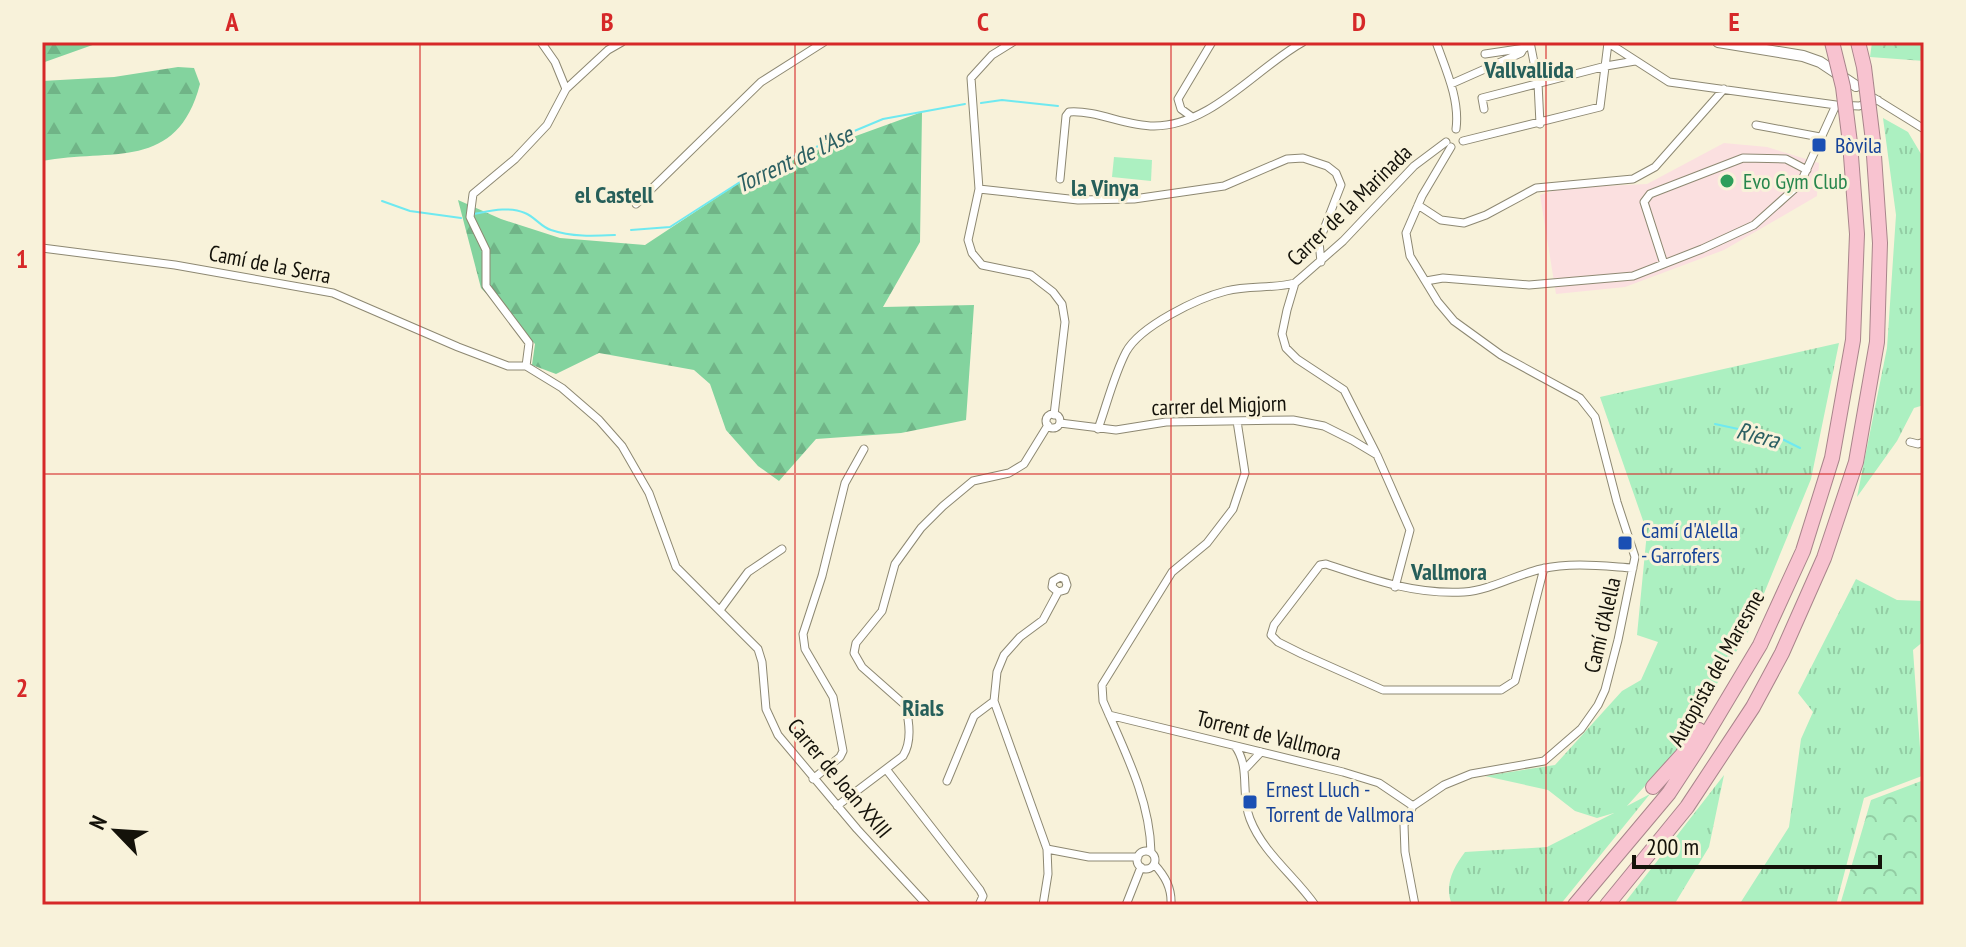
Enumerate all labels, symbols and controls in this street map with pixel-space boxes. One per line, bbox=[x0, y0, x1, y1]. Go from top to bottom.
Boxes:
text: A bbox=[224, 5, 239, 38]
text: B bbox=[601, 5, 614, 38]
text: C bbox=[977, 5, 989, 38]
text: D bbox=[1352, 5, 1366, 38]
text: E bbox=[1728, 5, 1740, 38]
district label: Vallvallida bbox=[1483, 54, 1574, 85]
water label: Torrent de l'Ase bbox=[730, 117, 860, 200]
place label: Bòvila bbox=[1835, 131, 1882, 159]
marker: Bòvila bbox=[1810, 136, 1828, 154]
street label: Carrer de la Marinada bbox=[1281, 138, 1417, 272]
place label: Evo Gym Club bbox=[1743, 167, 1848, 195]
district label: la Vinya bbox=[1071, 172, 1139, 203]
marker: Evo Gym Club bbox=[1718, 172, 1736, 190]
district label: el Castell bbox=[575, 179, 654, 210]
street label: Camí de la Serra bbox=[207, 238, 333, 290]
text: 1 bbox=[16, 242, 28, 275]
street label: carrer del Migjorn bbox=[1151, 389, 1287, 421]
water label: Riera bbox=[1733, 414, 1784, 456]
place label: Camí d'Alella - Garrofers bbox=[1641, 516, 1738, 569]
marker: Camí d'Alella - Garrofers bbox=[1616, 534, 1634, 552]
district label: Vallmora bbox=[1410, 556, 1487, 587]
street label: Camí d'Alella bbox=[1577, 574, 1627, 676]
street label: Autopista del Maresme bbox=[1662, 585, 1770, 751]
text: 2 bbox=[16, 671, 28, 704]
district label: Rials bbox=[902, 692, 944, 723]
street label: Torrent de Vallmora bbox=[1194, 703, 1344, 767]
street label: Carrer de Joan XXIII bbox=[782, 712, 898, 844]
place label: Ernest Lluch - Torrent de Vallmora bbox=[1266, 775, 1414, 828]
north arrow bbox=[76, 791, 156, 871]
marker: Ernest Lluch - Torrent de Vallmora bbox=[1241, 793, 1259, 811]
text: N bbox=[83, 811, 113, 834]
scale bar bbox=[1634, 819, 1880, 869]
text: 200 m bbox=[1646, 831, 1699, 862]

